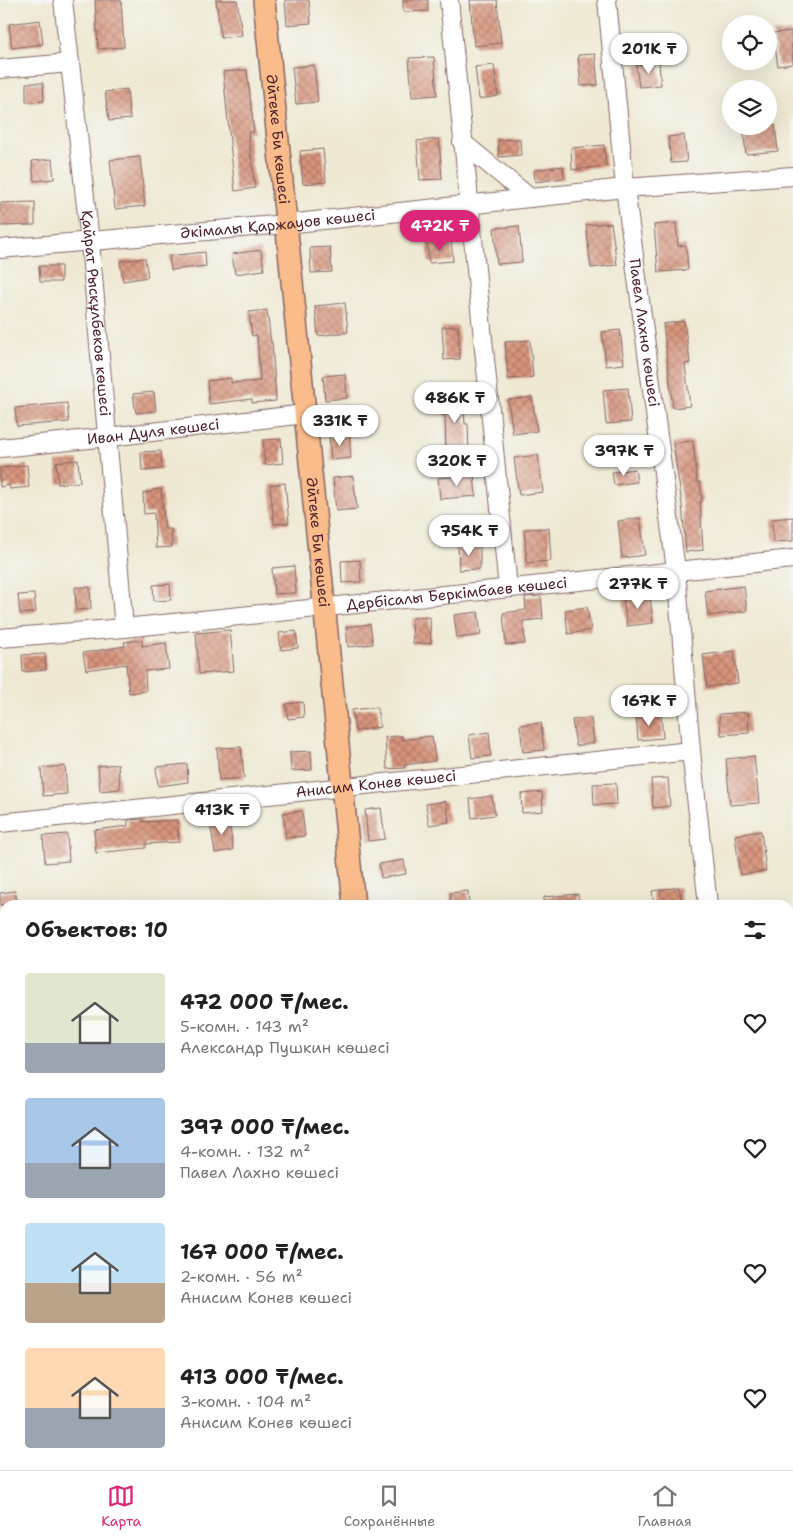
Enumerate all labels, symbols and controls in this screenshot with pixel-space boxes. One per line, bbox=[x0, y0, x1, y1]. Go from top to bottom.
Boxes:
map controls bbox=[722, 15, 777, 135]
button: locate bbox=[722, 15, 777, 70]
pin: 201K ₸ bbox=[608, 32, 690, 75]
text: 201K ₸ bbox=[621, 38, 677, 59]
street label: Әйтеке Би көшесі bbox=[261, 73, 294, 205]
button: layers bbox=[722, 80, 777, 135]
street label: Әкімалы Қаржауов көшесі bbox=[180, 205, 376, 243]
street label: Қайрат Рысқұлбеков көшесі bbox=[77, 209, 115, 417]
pin: 472K ₸ bbox=[399, 210, 481, 252]
text: 472K ₸ bbox=[411, 215, 469, 236]
street label: Павел Лахно көшесі bbox=[625, 258, 664, 408]
pin: 486K ₸ bbox=[414, 382, 496, 424]
text: 486K ₸ bbox=[425, 387, 485, 408]
pin: 331K ₸ bbox=[299, 404, 381, 447]
text: 331K ₸ bbox=[313, 410, 367, 431]
street label: Иван Дуля көшесі bbox=[86, 414, 221, 449]
pin: 397K ₸ bbox=[583, 434, 665, 477]
text: 397K ₸ bbox=[594, 440, 654, 461]
pin: 320K ₸ bbox=[416, 444, 498, 487]
text: 320K ₸ bbox=[427, 450, 487, 471]
street label: Әйтеке Би көшесі bbox=[302, 476, 334, 608]
pin: 754K ₸ bbox=[428, 514, 510, 557]
text: 754K ₸ bbox=[440, 520, 498, 541]
pin: 277K ₸ bbox=[597, 568, 679, 610]
street label: Дербісалы Беркімбаев көшесі bbox=[345, 572, 568, 615]
text: 277K ₸ bbox=[609, 573, 667, 594]
pin: 167K ₸ bbox=[608, 684, 690, 727]
text: 167K ₸ bbox=[622, 690, 676, 711]
street label: Анисим Конев көшесі bbox=[295, 766, 457, 802]
pin: 413K ₸ bbox=[181, 794, 263, 836]
text: 413K ₸ bbox=[195, 799, 249, 820]
text: Объектов: 10 bbox=[25, 916, 168, 944]
icon: filters bbox=[741, 916, 769, 944]
text: 472 000 ₸/мес. bbox=[180, 988, 349, 1016]
icon: home bbox=[65, 993, 125, 1053]
icon: heart bbox=[741, 1009, 769, 1037]
text: 5-комн. · 143 m² bbox=[180, 1016, 309, 1037]
text: Александр Пушкин көшесі bbox=[180, 1037, 390, 1058]
text: 397 000 ₸/мес. bbox=[180, 1113, 350, 1141]
icon: home bbox=[65, 1118, 125, 1178]
icon: heart bbox=[741, 1134, 769, 1162]
text: 4-комн. · 132 m² bbox=[180, 1141, 311, 1162]
text: Павел Лахно көшесі bbox=[180, 1162, 339, 1183]
text: 167 000 ₸/мес. bbox=[180, 1238, 344, 1266]
icon: home bbox=[65, 1243, 125, 1303]
icon: heart bbox=[741, 1259, 769, 1287]
text: 2-комн. · 56 m² bbox=[180, 1266, 303, 1287]
text: Анисим Конев көшесі bbox=[180, 1287, 352, 1308]
text: 413 000 ₸/мес. bbox=[180, 1363, 344, 1391]
icon: home bbox=[65, 1368, 125, 1428]
icon: heart bbox=[741, 1384, 769, 1412]
text: 3-комн. · 104 m² bbox=[180, 1391, 311, 1412]
text: Анисим Конев көшесі bbox=[180, 1412, 352, 1433]
tab: Карта bbox=[101, 1482, 141, 1530]
tab: Сохранённые bbox=[344, 1482, 435, 1530]
tab: Главная bbox=[637, 1482, 692, 1530]

